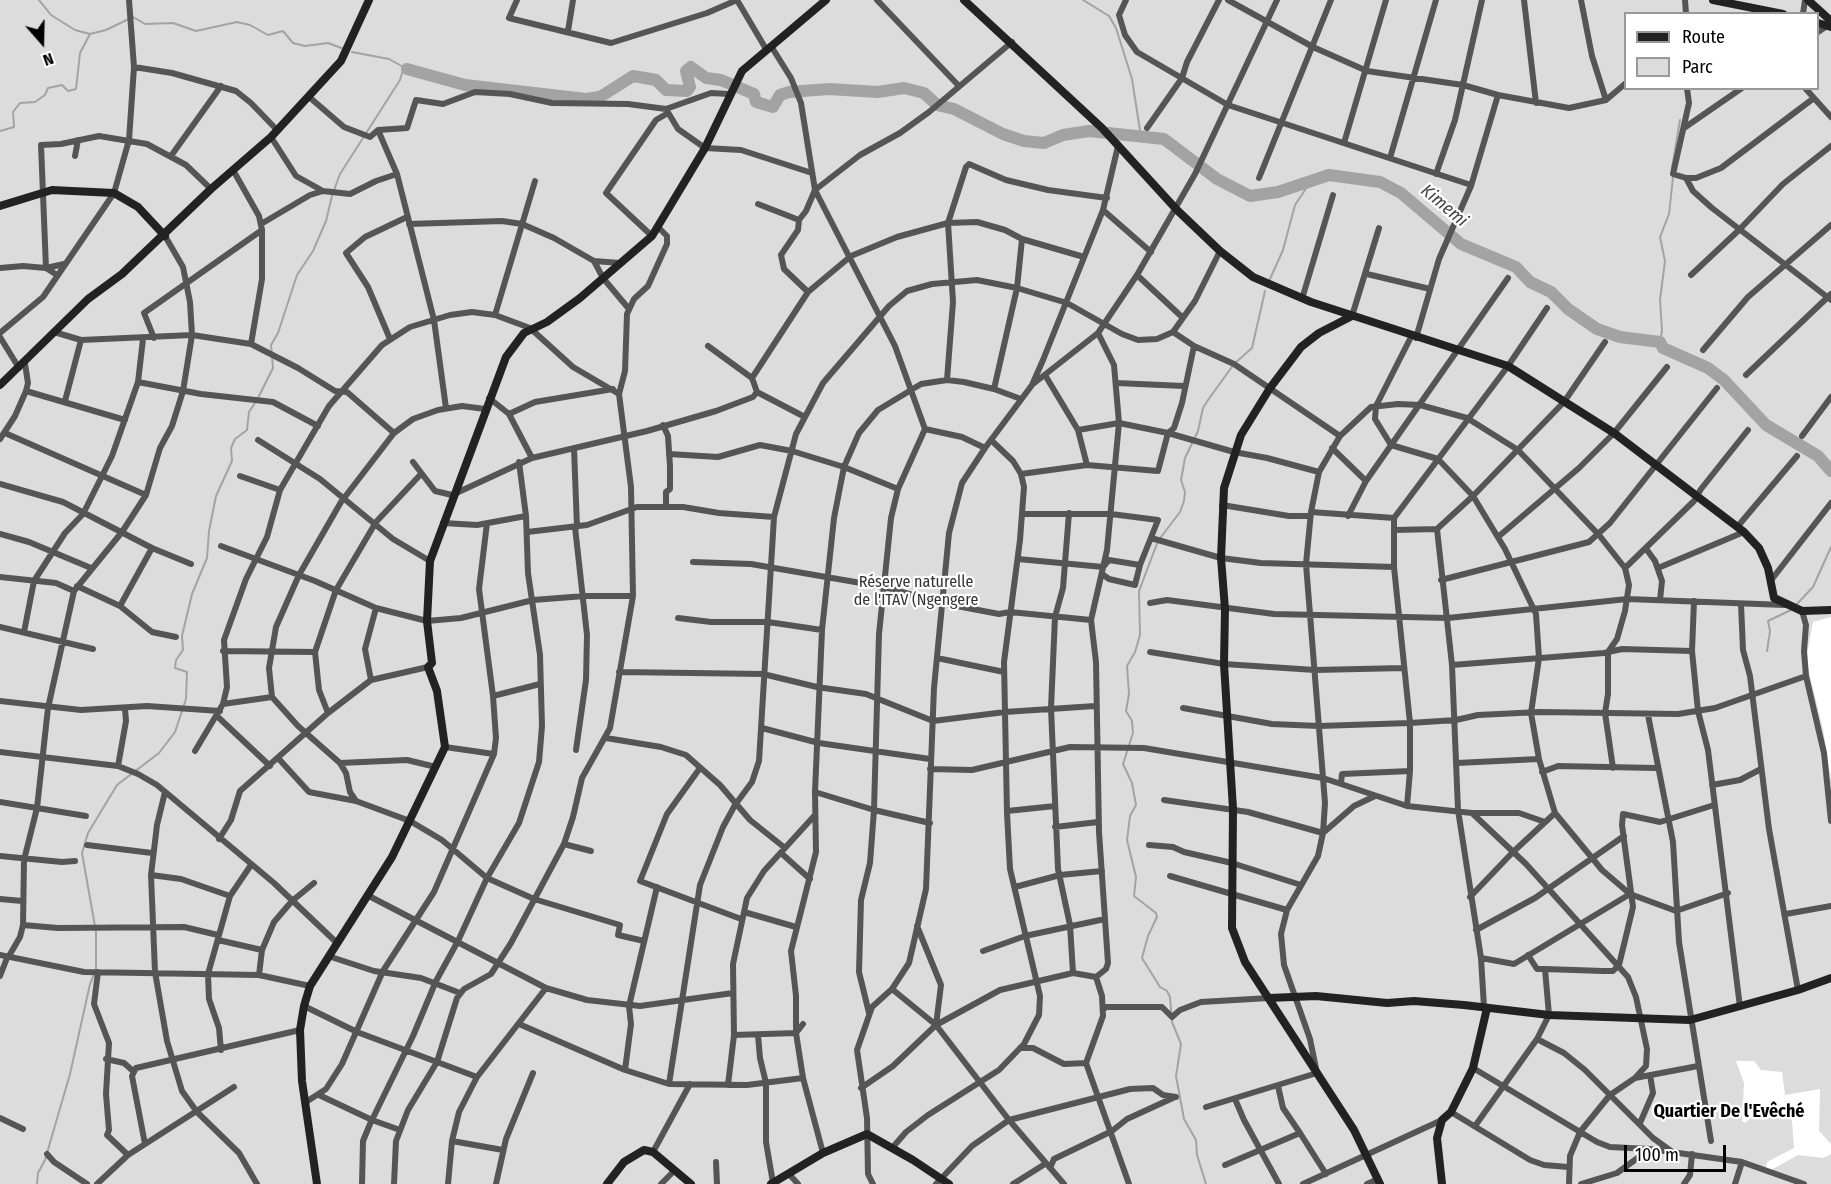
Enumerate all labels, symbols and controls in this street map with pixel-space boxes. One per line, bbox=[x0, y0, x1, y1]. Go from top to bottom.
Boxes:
north arrow bbox=[12, 12, 72, 72]
legend bbox=[1624, 12, 1819, 90]
text: Route bbox=[1682, 26, 1725, 48]
text: N bbox=[41, 49, 56, 70]
text: Parc bbox=[1682, 56, 1713, 78]
water label: Kimemi bbox=[1416, 180, 1472, 232]
park label: Réserve naturelle de l'ITAV (Ngengere bbox=[854, 573, 978, 611]
district label: Quartier De l'Evêché bbox=[1654, 1101, 1804, 1123]
scale bar bbox=[1627, 1133, 1729, 1171]
text: 100 m bbox=[1635, 1144, 1679, 1166]

